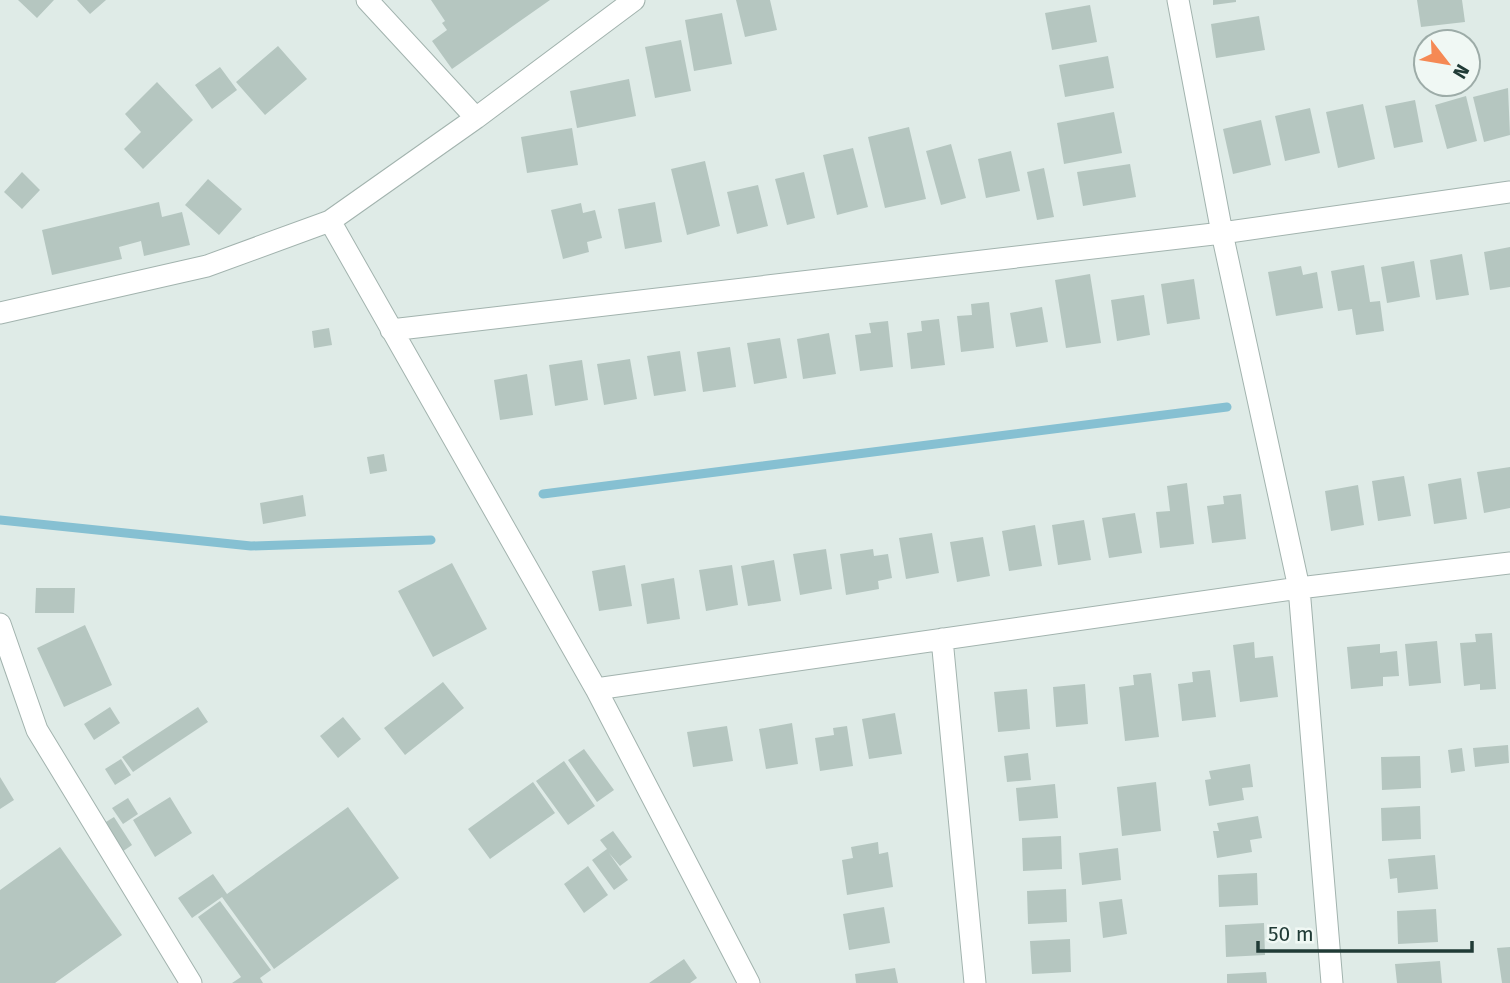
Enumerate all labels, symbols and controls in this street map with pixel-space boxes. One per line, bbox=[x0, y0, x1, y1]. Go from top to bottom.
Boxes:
north arrow bbox=[1412, 28, 1482, 98]
text: N bbox=[1448, 60, 1474, 83]
scale bar bbox=[1258, 909, 1472, 953]
text: 50 m bbox=[1268, 921, 1314, 947]

